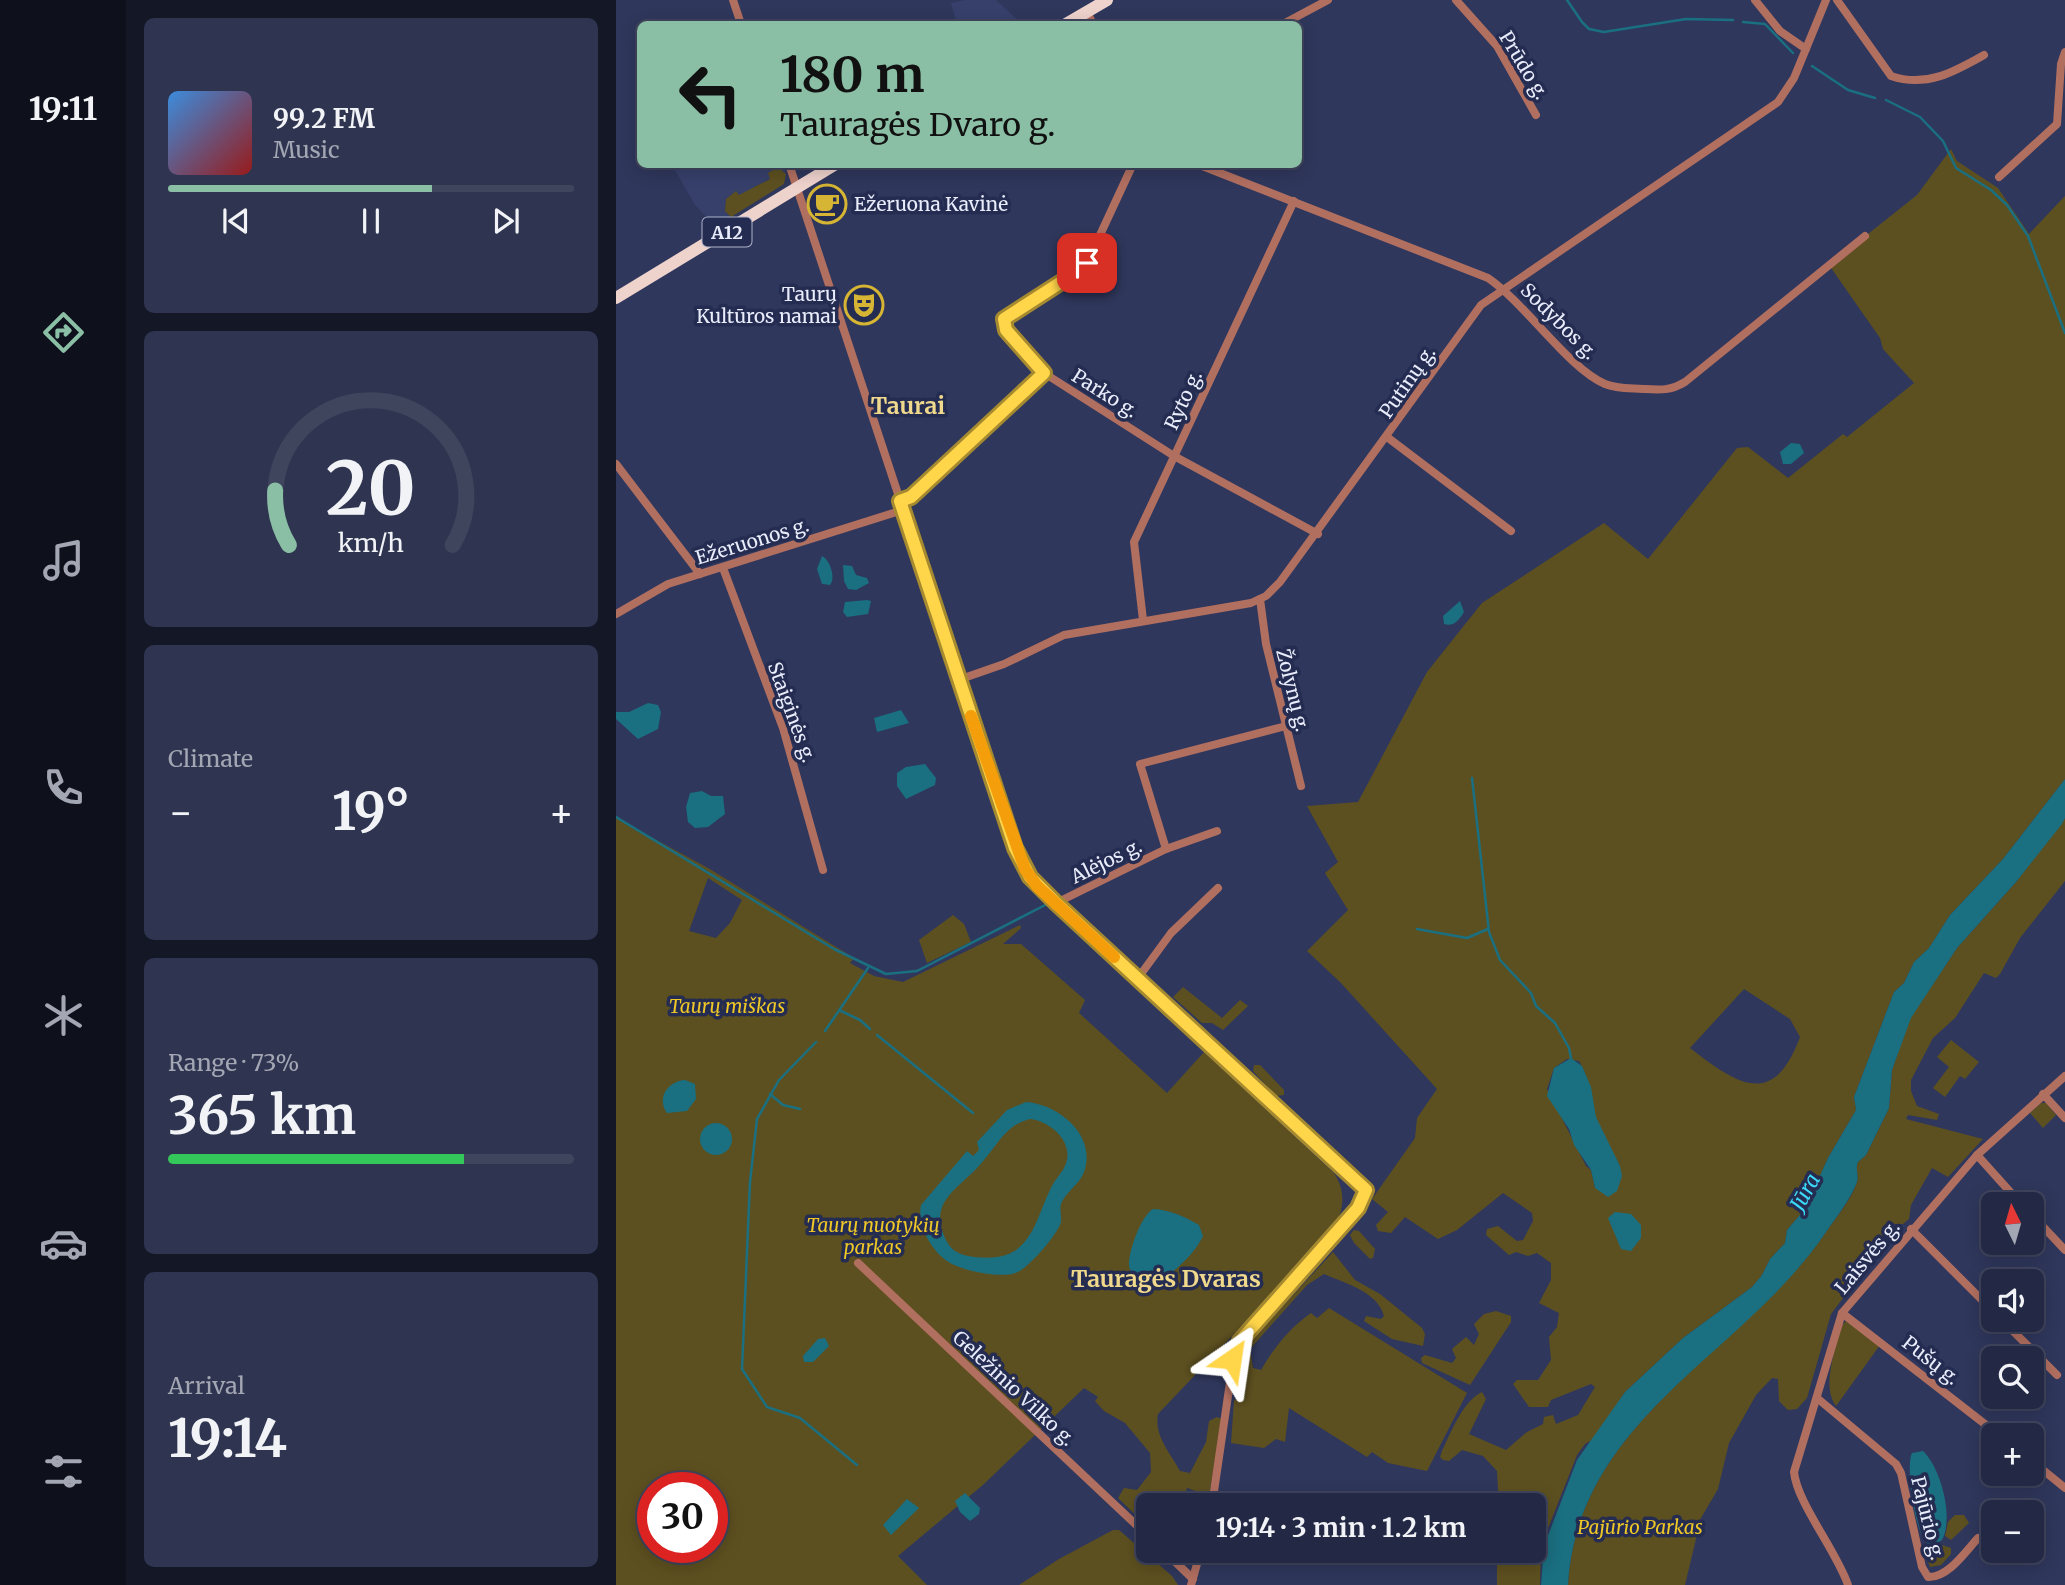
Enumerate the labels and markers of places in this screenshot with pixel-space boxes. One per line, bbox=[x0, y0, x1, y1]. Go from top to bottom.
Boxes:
cafe icon: Ežeruona Kavinė bbox=[806, 183, 848, 225]
place label: Ežeruona Kavinė bbox=[854, 192, 1008, 216]
pin bbox=[1057, 233, 1117, 293]
place label: Taurų Kultūros namai bbox=[696, 282, 837, 328]
theatre icon: Taurų Kultūros namai bbox=[843, 284, 885, 326]

